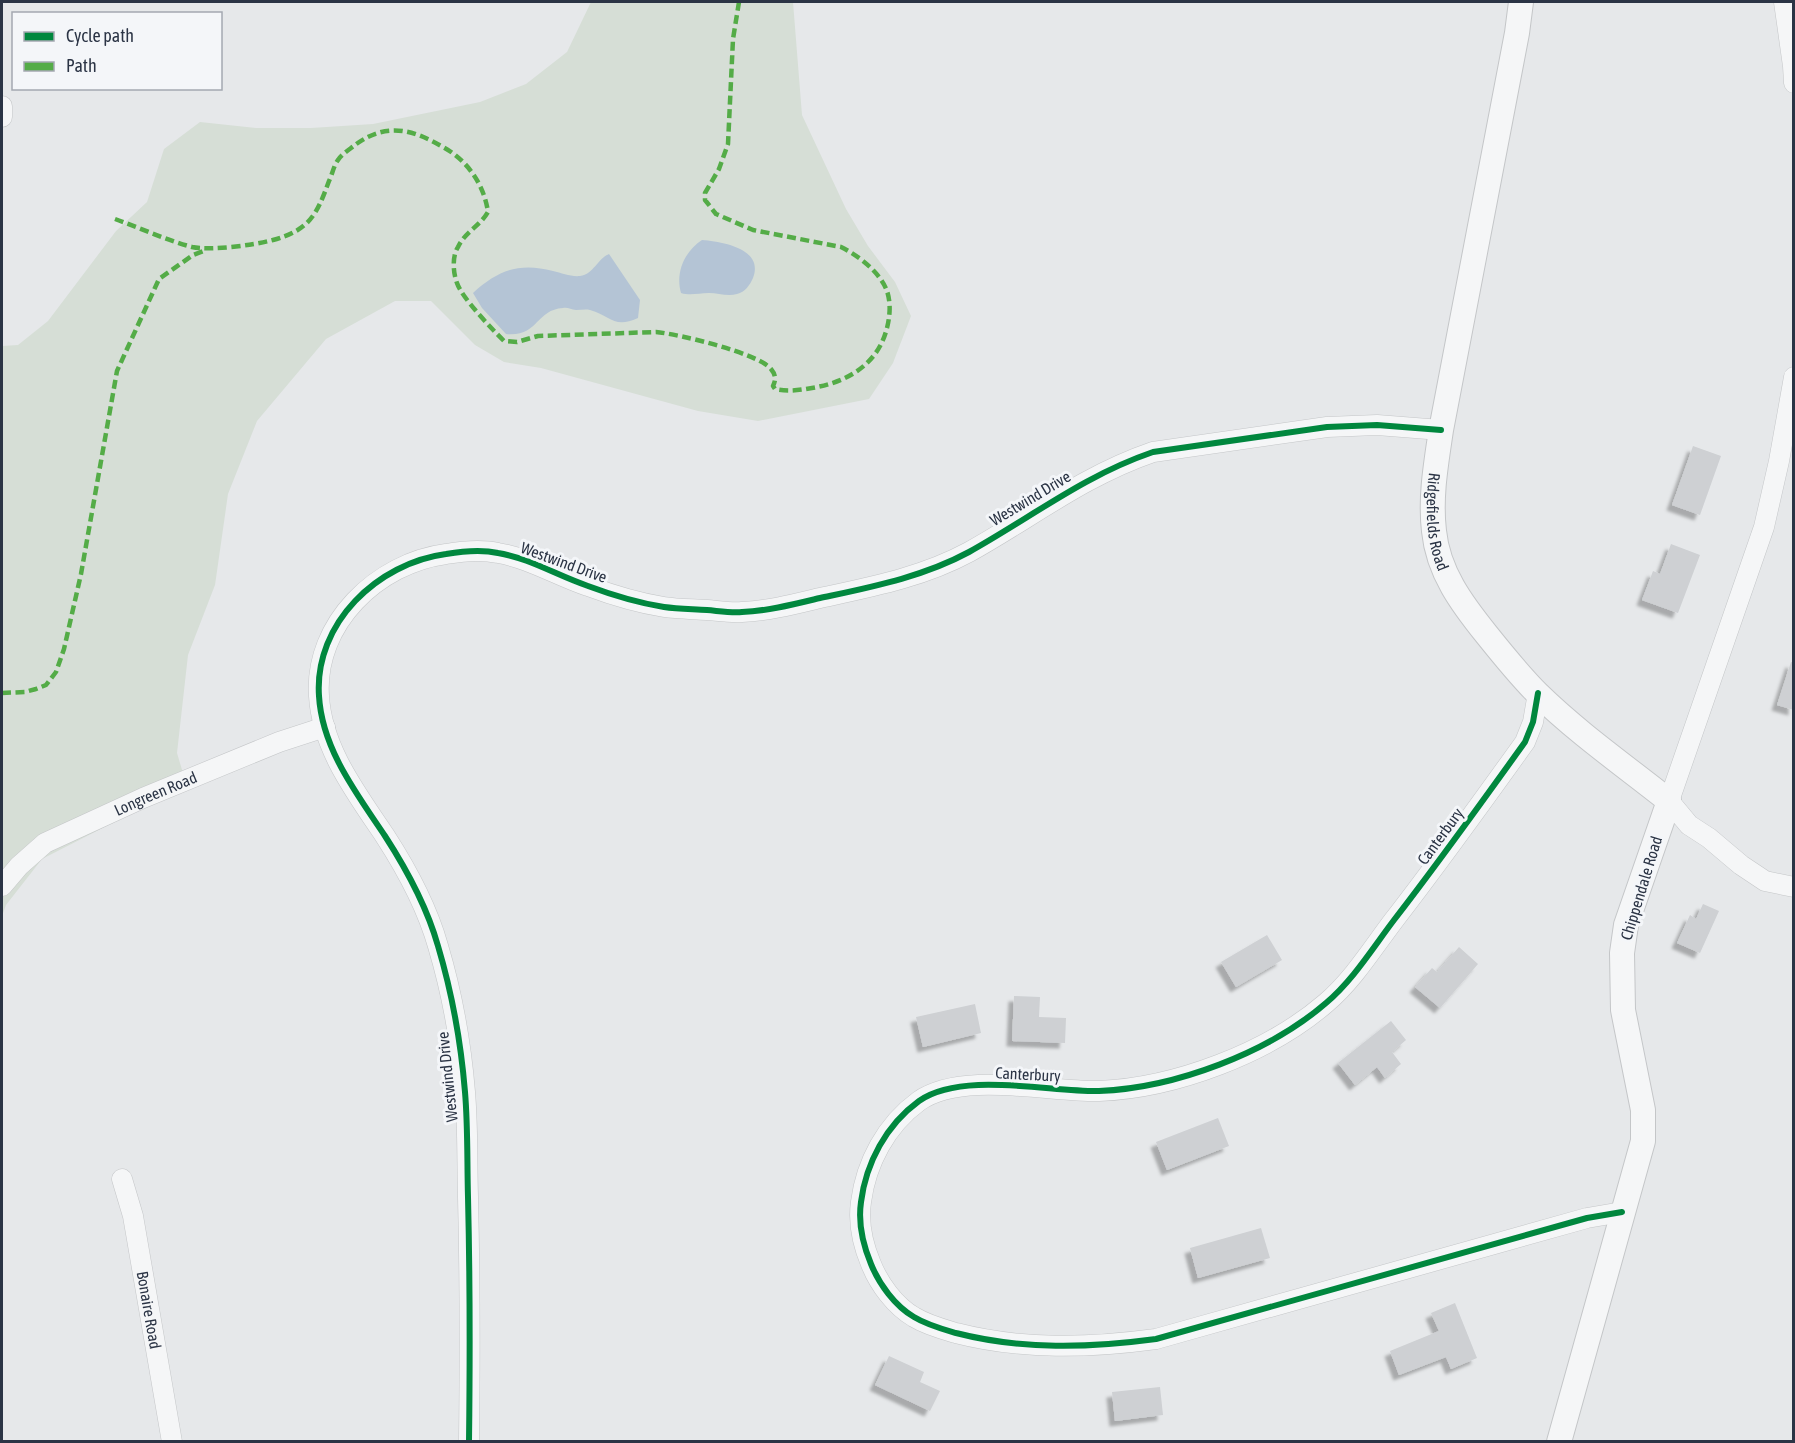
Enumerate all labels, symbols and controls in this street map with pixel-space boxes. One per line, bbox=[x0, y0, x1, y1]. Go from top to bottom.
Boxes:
legend bbox=[12, 12, 222, 90]
text: Cycle path bbox=[66, 25, 134, 46]
text: Path bbox=[66, 55, 97, 76]
street label: Westwind Drive bbox=[987, 467, 1073, 529]
street label: Ridgefields Road bbox=[1423, 472, 1453, 573]
street label: Westwind Drive bbox=[518, 538, 610, 586]
street label: Longreen Road bbox=[111, 768, 199, 819]
street label: Canterbury bbox=[1413, 804, 1468, 868]
street label: Chippendale Road bbox=[1617, 834, 1666, 943]
street label: Westwind Drive bbox=[433, 1031, 461, 1123]
street label: Canterbury bbox=[995, 1063, 1062, 1086]
street label: Bonaire Road bbox=[134, 1270, 165, 1350]

